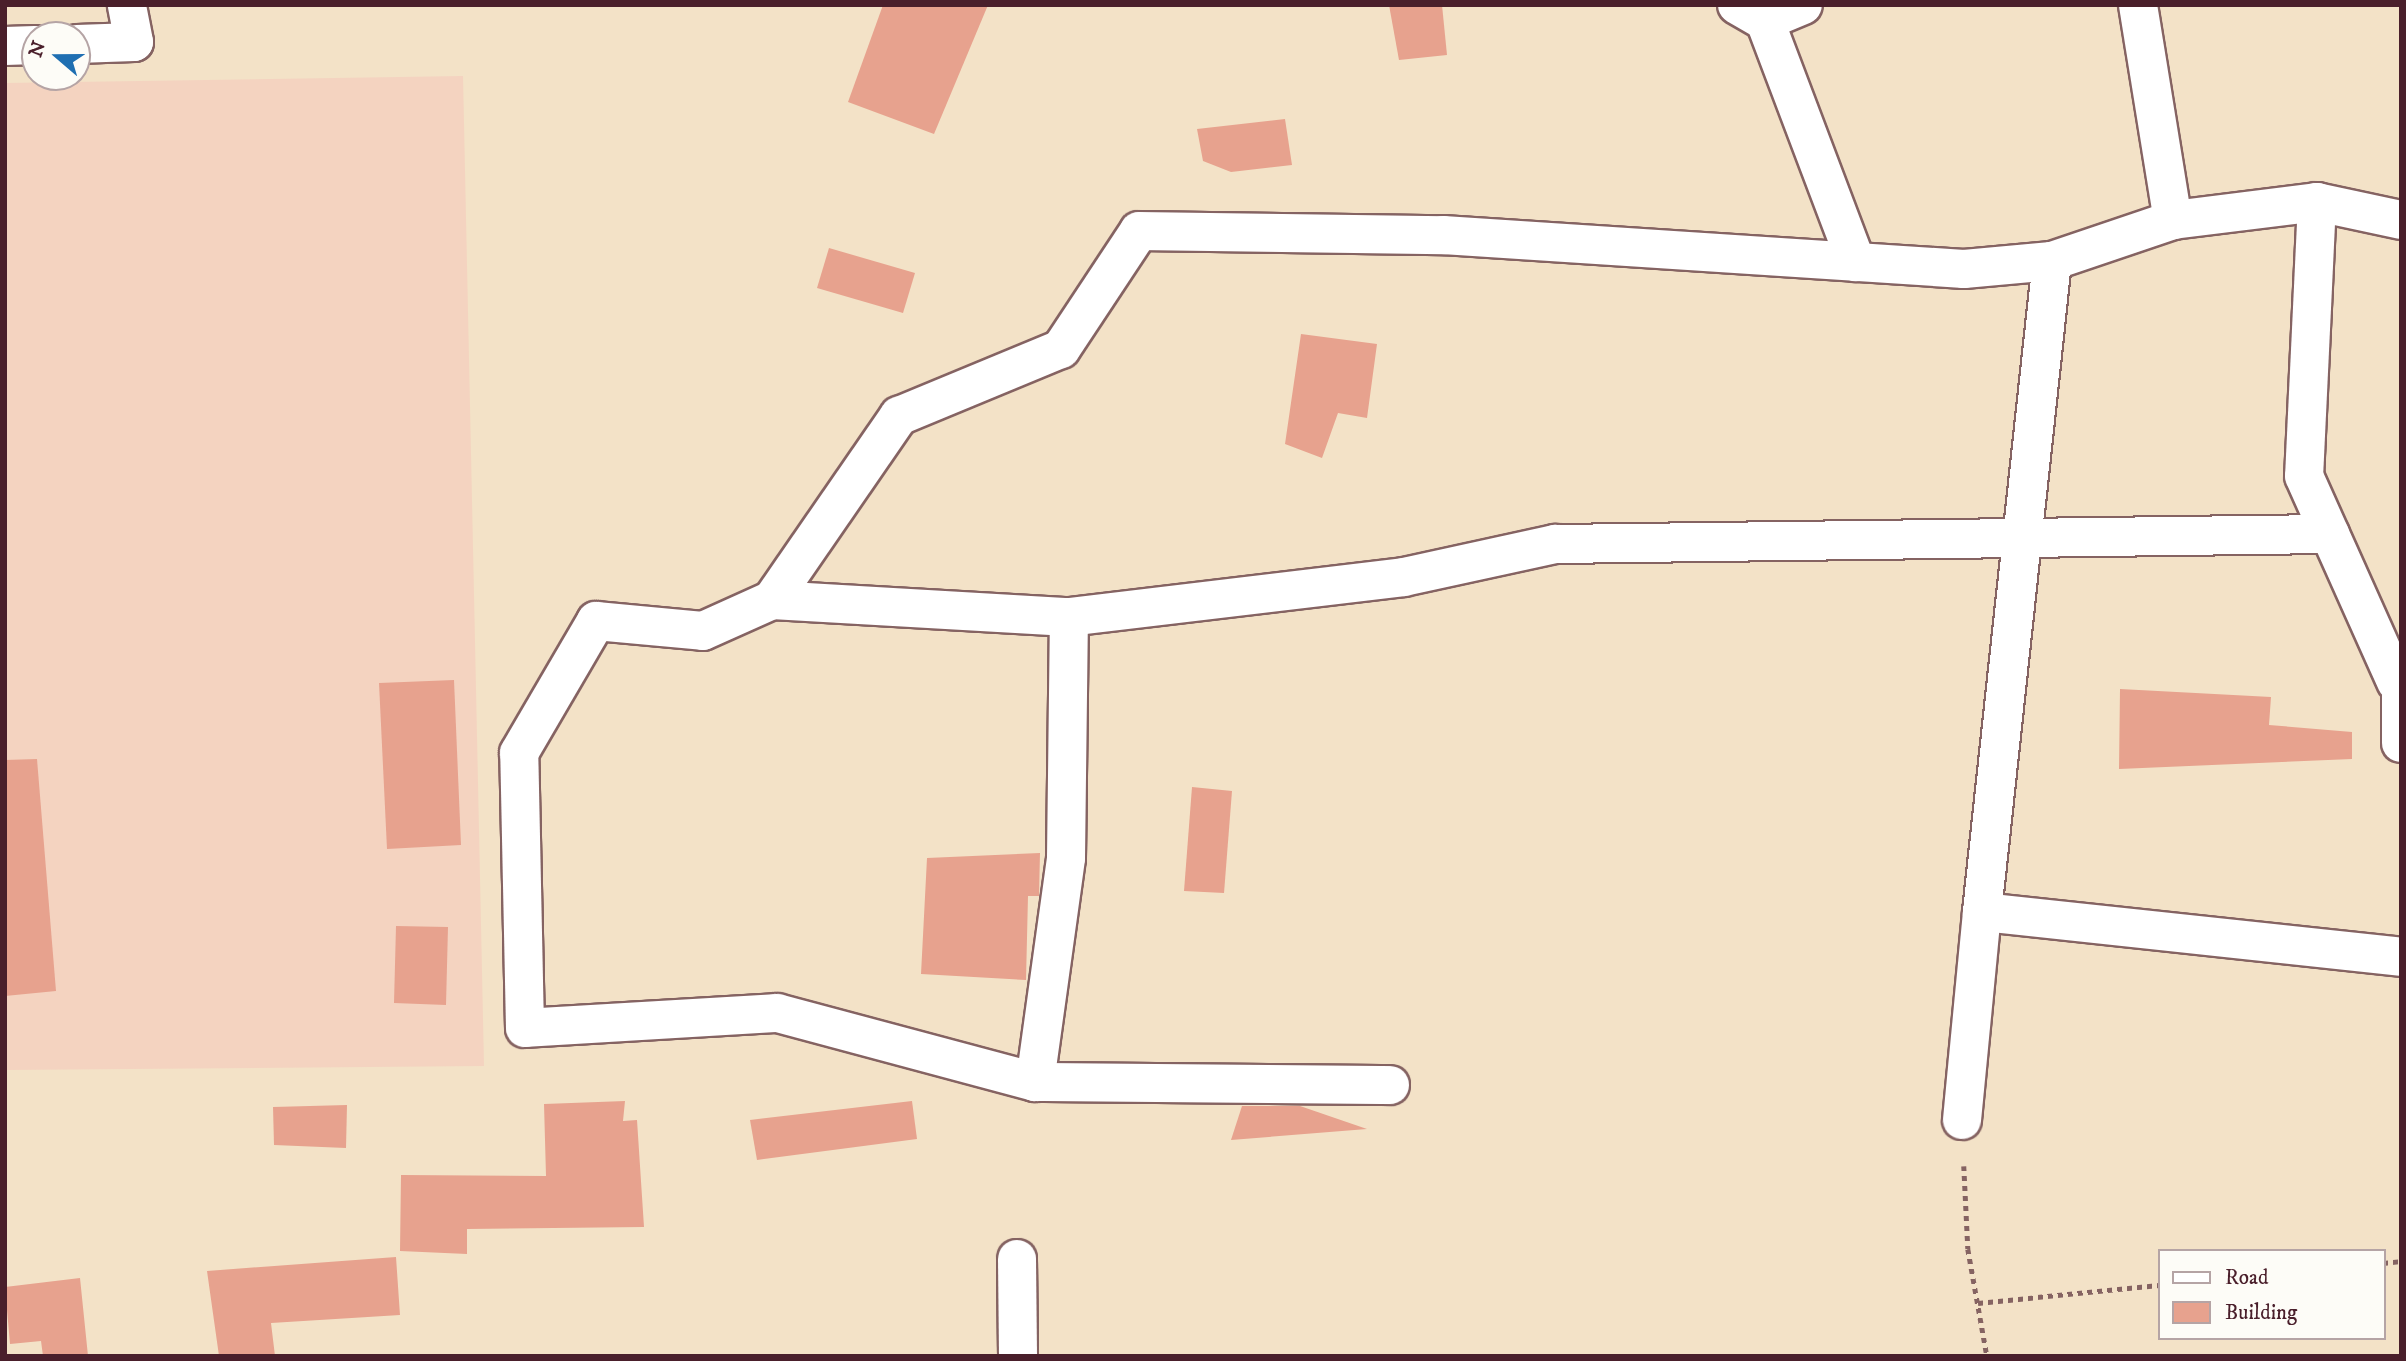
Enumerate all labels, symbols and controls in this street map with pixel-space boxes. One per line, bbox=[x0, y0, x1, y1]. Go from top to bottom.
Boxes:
north arrow bbox=[21, 21, 91, 91]
text: N bbox=[24, 38, 51, 61]
legend bbox=[2158, 1249, 2385, 1340]
text: Road bbox=[2225, 1265, 2269, 1291]
text: Building bbox=[2225, 1300, 2297, 1326]

